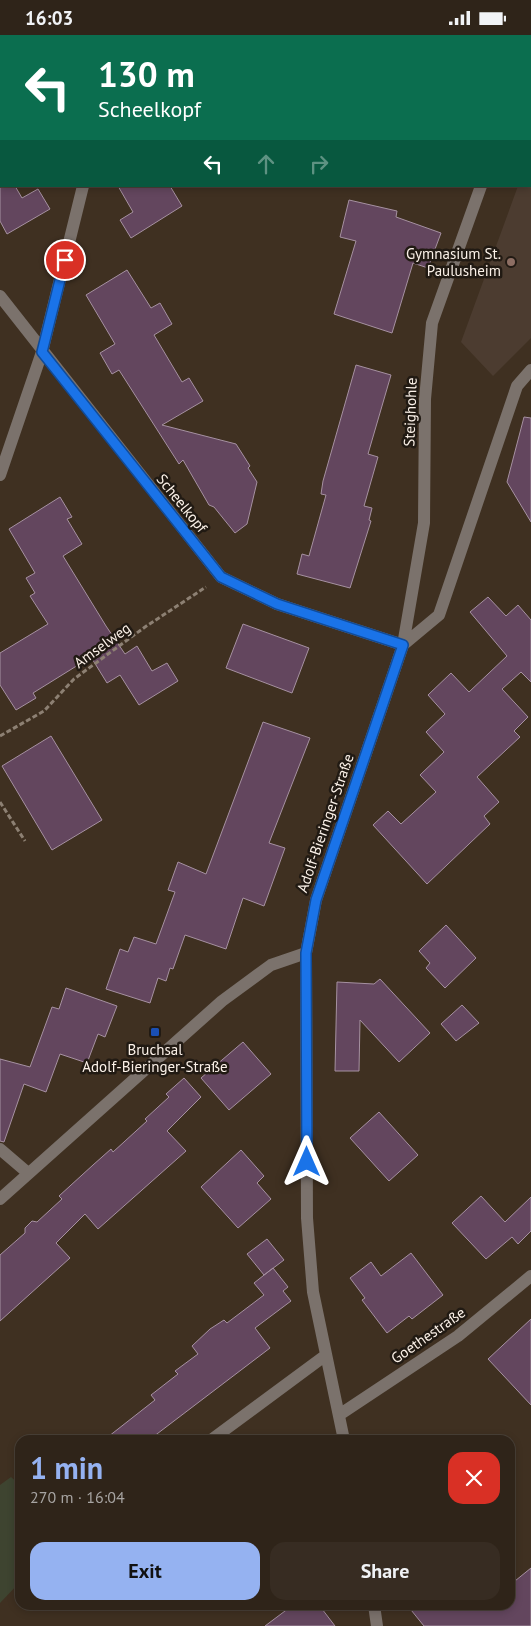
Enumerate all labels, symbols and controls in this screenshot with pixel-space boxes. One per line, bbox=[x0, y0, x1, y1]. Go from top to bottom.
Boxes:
text: 16:03 bbox=[25, 6, 73, 30]
text: 130 m bbox=[98, 51, 195, 97]
icon: left bbox=[15, 55, 80, 120]
text: Scheelkopf bbox=[98, 95, 201, 123]
icon: left bbox=[199, 150, 227, 178]
icon: ahead bbox=[252, 150, 280, 178]
icon: right bbox=[305, 150, 333, 178]
pin bbox=[44, 239, 86, 281]
place label: Gymnasium St. Paulusheim bbox=[406, 244, 501, 280]
icon: arrive bbox=[51, 246, 79, 274]
marker: Gymnasium St. Paulusheim bbox=[505, 256, 517, 268]
street label: Steighohle bbox=[399, 377, 421, 447]
street label: Scheelkopf bbox=[153, 470, 212, 537]
street label: Amselweg bbox=[70, 618, 134, 672]
street label: Adolf-Bieringer-Straße bbox=[292, 751, 358, 895]
marker: Bruchsal Adolf-Bieringer-Straße bbox=[149, 1026, 161, 1038]
place label: Bruchsal Adolf-Bieringer-Straße bbox=[82, 1040, 228, 1076]
position arrow bbox=[280, 1135, 332, 1187]
street label: Goethestraße bbox=[387, 1302, 469, 1368]
text: 1 min bbox=[30, 1448, 103, 1487]
button: close bbox=[448, 1452, 500, 1504]
text: 270 m · 16:04 bbox=[30, 1487, 125, 1507]
button: Exit bbox=[30, 1542, 260, 1600]
button: Share bbox=[270, 1542, 500, 1600]

